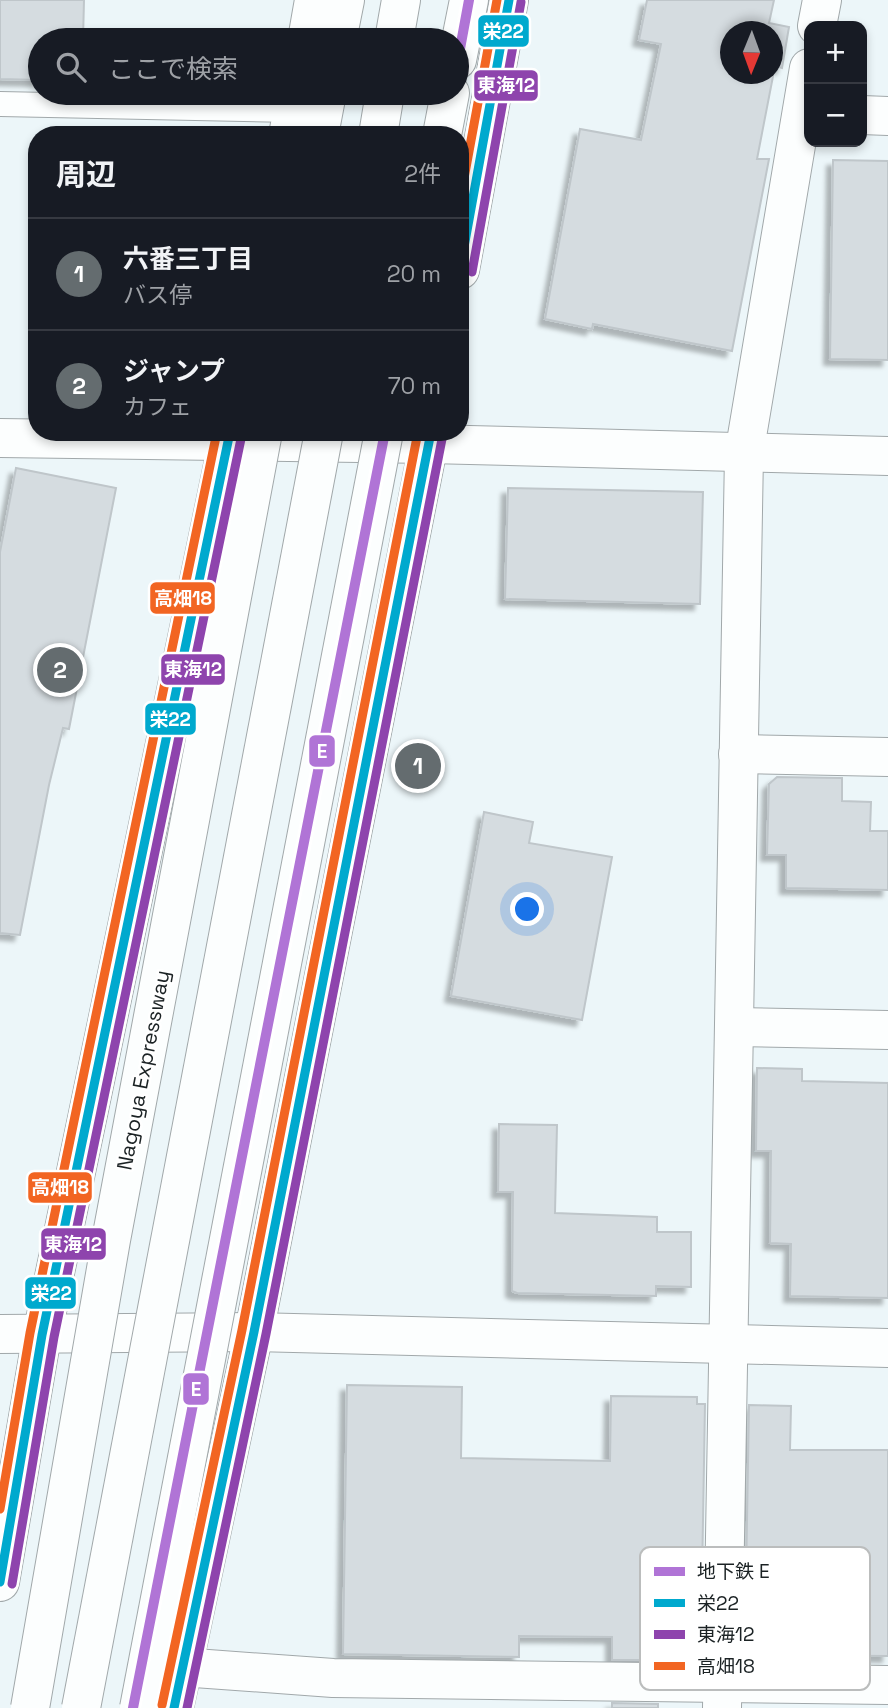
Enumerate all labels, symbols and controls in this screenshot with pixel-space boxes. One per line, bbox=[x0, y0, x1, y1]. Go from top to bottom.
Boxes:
line badge: 栄22 bbox=[477, 14, 530, 48]
text: 栄22 bbox=[482, 19, 524, 44]
north arrow bbox=[720, 21, 783, 84]
map controls bbox=[804, 21, 867, 147]
button: + bbox=[804, 21, 867, 84]
search box bbox=[28, 28, 469, 105]
icon: search bbox=[52, 48, 90, 86]
text: ここで検索 bbox=[108, 52, 238, 86]
line badge: 東海12 bbox=[473, 69, 539, 102]
text: 東海12 bbox=[477, 73, 535, 98]
button: − bbox=[804, 84, 867, 147]
text: 周辺 bbox=[56, 155, 116, 194]
text: 2件 bbox=[404, 159, 441, 189]
text: 六番三丁目 bbox=[123, 242, 253, 276]
text: 1 bbox=[74, 259, 84, 289]
text: 20 m bbox=[387, 259, 441, 289]
text: バス停 bbox=[123, 280, 192, 310]
text: ジャンプ bbox=[123, 354, 225, 388]
text: 2 bbox=[72, 371, 86, 401]
text: 70 m bbox=[388, 371, 441, 401]
text: カフェ bbox=[123, 392, 192, 422]
line badge: 高畑18 bbox=[149, 581, 216, 615]
text: 高畑18 bbox=[154, 586, 212, 611]
pin: 2 bbox=[37, 644, 83, 696]
line badge: 東海12 bbox=[160, 653, 226, 686]
text: 東海12 bbox=[164, 657, 222, 682]
line badge: 栄22 bbox=[144, 702, 197, 736]
text: 栄22 bbox=[149, 707, 191, 732]
line badge: E bbox=[308, 734, 336, 768]
text: E bbox=[317, 739, 327, 764]
pin: 1 bbox=[395, 740, 441, 792]
your location bbox=[510, 892, 544, 926]
street label: Nagoya Expressway bbox=[110, 968, 176, 1172]
line badge: 高畑18 bbox=[27, 1171, 93, 1204]
text: 高畑18 bbox=[31, 1175, 89, 1200]
line badge: 東海12 bbox=[40, 1227, 107, 1261]
text: 東海12 bbox=[44, 1232, 102, 1257]
line badge: 栄22 bbox=[24, 1276, 77, 1310]
text: 栄22 bbox=[30, 1281, 72, 1306]
line badge: E bbox=[182, 1372, 210, 1406]
text: E bbox=[191, 1377, 201, 1402]
legend bbox=[640, 1547, 870, 1690]
text: 地下鉄 E bbox=[697, 1559, 770, 1584]
text: 栄22 bbox=[697, 1591, 739, 1616]
text: 東海12 bbox=[697, 1622, 754, 1647]
text: 高畑18 bbox=[697, 1654, 755, 1679]

